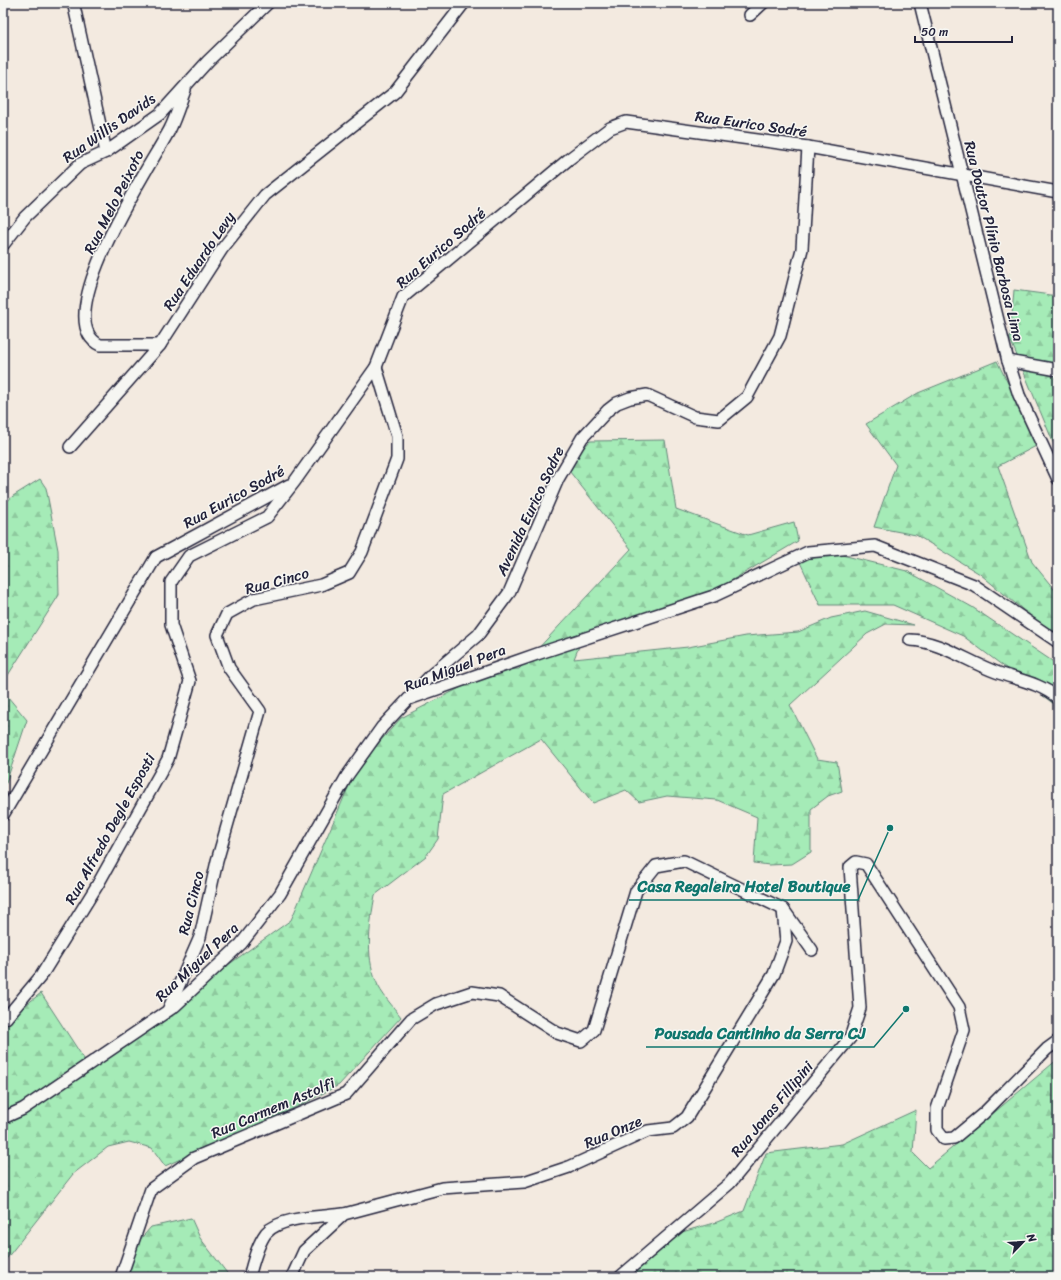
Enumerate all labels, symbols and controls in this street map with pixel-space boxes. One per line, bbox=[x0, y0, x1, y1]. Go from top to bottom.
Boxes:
scale bar bbox=[915, 18, 1012, 44]
text: 50 m bbox=[921, 21, 948, 43]
street label: Rua Willis Davids bbox=[57, 86, 162, 170]
street label: Rua Eurico Sodré bbox=[693, 103, 809, 145]
street label: Rua Doutor Plínio Barbosa Lima bbox=[957, 138, 1032, 344]
street label: Rua Melo Peixoto bbox=[77, 145, 152, 259]
street label: Rua Eurico Sodré bbox=[390, 201, 492, 295]
street label: Rua Eduardo Levy bbox=[156, 206, 242, 316]
street label: Avenida Eurico Sodre bbox=[488, 442, 572, 581]
street label: Rua Eurico Sodré bbox=[178, 458, 290, 536]
street label: Rua Cinco bbox=[242, 560, 312, 602]
street label: Rua Miguel Pera bbox=[400, 637, 510, 699]
street label: Rua Alfredo Degle Esposti bbox=[58, 748, 163, 909]
street label: Rua Cinco bbox=[170, 868, 212, 938]
callout: Casa Regaleira Hotel Boutique bbox=[629, 872, 858, 900]
text: Casa Regaleira Hotel Boutique bbox=[637, 872, 851, 901]
street label: Rua Miguel Pera bbox=[149, 916, 245, 1008]
callout: Pousada Cantinho da Serra CJ bbox=[646, 1019, 874, 1047]
text: Pousada Cantinho da Serra CJ bbox=[654, 1019, 866, 1048]
street label: Rua Jonas Fillipini bbox=[724, 1054, 821, 1163]
street label: Rua Carmem Astolfi bbox=[207, 1070, 340, 1146]
street label: Rua Onze bbox=[580, 1108, 646, 1156]
north arrow bbox=[1003, 1222, 1043, 1262]
text: N bbox=[1021, 1230, 1042, 1246]

